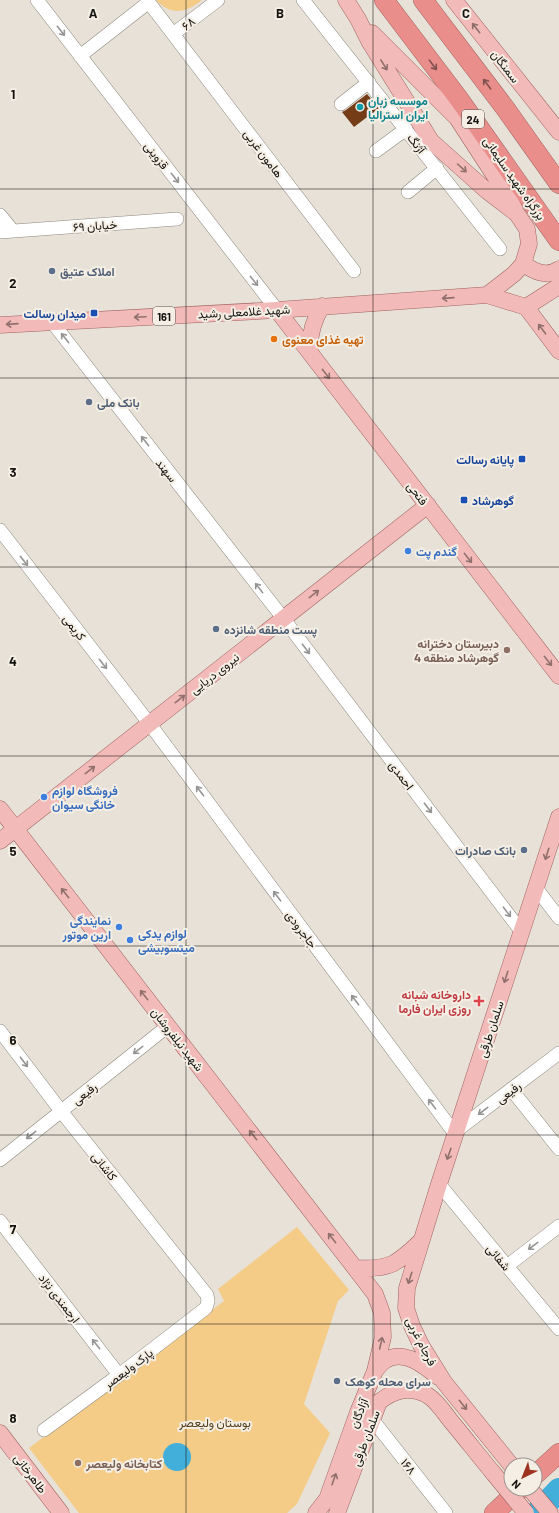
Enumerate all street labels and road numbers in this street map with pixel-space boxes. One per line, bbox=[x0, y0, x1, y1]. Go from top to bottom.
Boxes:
street label: ۶۸ bbox=[179, 14, 197, 32]
street label: سمنگان bbox=[488, 47, 523, 86]
road number: 24 bbox=[462, 110, 484, 128]
street label: هامون غربی bbox=[240, 126, 287, 181]
street label: آژنگ bbox=[403, 130, 430, 158]
street label: بزرگراه شهید سلیمانی bbox=[479, 134, 549, 223]
street label: قزوینی bbox=[140, 139, 172, 173]
street label: خیابان ۶۹ bbox=[72, 216, 118, 235]
street label: شهید غلامعلی رشید bbox=[197, 302, 291, 322]
road number: 161 bbox=[153, 307, 175, 325]
street label: سهند bbox=[152, 455, 180, 486]
street label: فتحی bbox=[403, 479, 431, 509]
street label: کریمی bbox=[59, 611, 89, 644]
street label: نیروی دریایی bbox=[187, 649, 243, 698]
street label: احمدی bbox=[385, 758, 417, 793]
street label: جاجرودی bbox=[282, 908, 321, 952]
street label: سلمان طرقی bbox=[474, 999, 508, 1060]
street label: شهید نیلفروشان bbox=[147, 1004, 207, 1075]
street label: رفیعی bbox=[493, 1078, 525, 1108]
street label: رفیعی bbox=[69, 1079, 100, 1109]
street label: کاشانی bbox=[88, 1149, 120, 1184]
street label: شفائی bbox=[482, 1241, 514, 1274]
street label: ارجمندی نژاد bbox=[35, 1271, 83, 1327]
street label: فرجام غربی bbox=[402, 1314, 440, 1369]
street label: پارک ولیعصر bbox=[100, 1345, 157, 1393]
street label: آزادگان bbox=[346, 1395, 372, 1431]
street label: سلمان طرقی bbox=[348, 1408, 384, 1469]
street label: طاهرخانی bbox=[10, 1451, 50, 1497]
street label: ۱۶۸ bbox=[398, 1455, 420, 1477]

